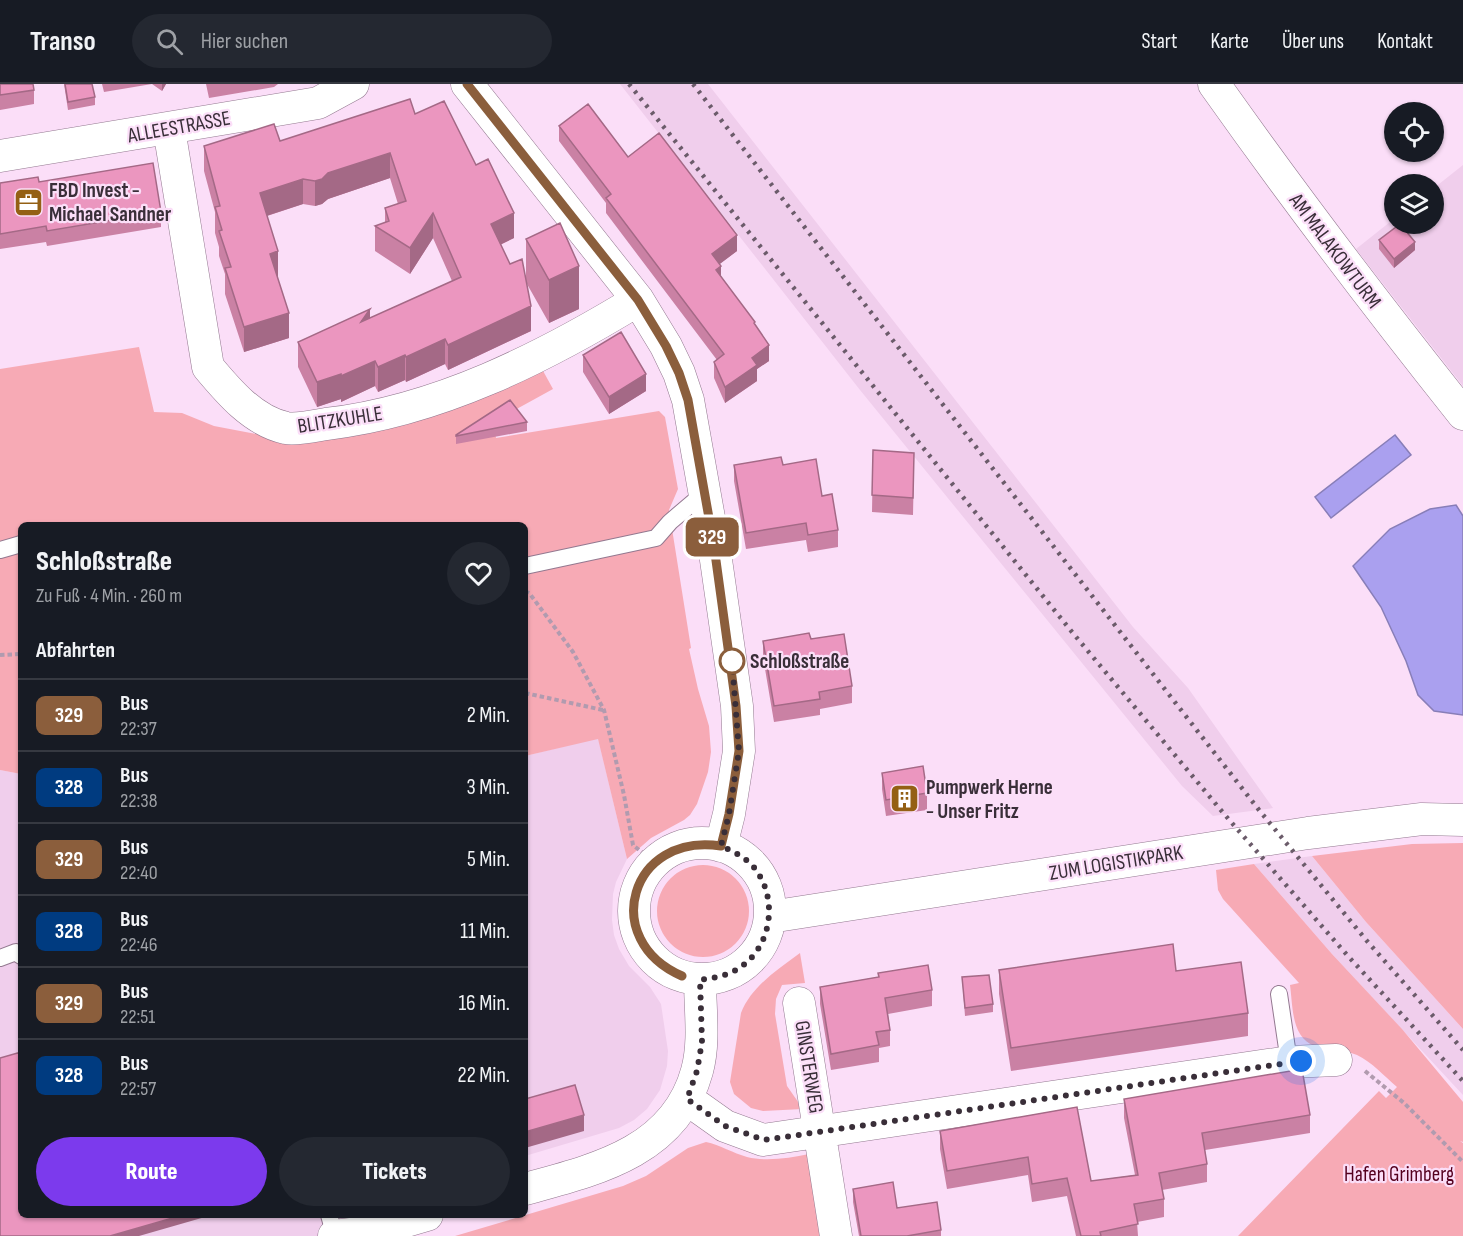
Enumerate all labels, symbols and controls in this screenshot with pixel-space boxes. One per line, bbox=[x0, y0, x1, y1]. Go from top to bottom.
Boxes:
search box bbox=[132, 14, 552, 68]
text: Transo bbox=[30, 25, 96, 58]
icon: search bbox=[153, 25, 186, 58]
text: Hier suchen bbox=[201, 28, 288, 55]
text: Start bbox=[1141, 29, 1178, 54]
text: Karte bbox=[1211, 29, 1249, 54]
text: Über uns bbox=[1282, 29, 1344, 54]
text: Kontakt bbox=[1377, 29, 1433, 54]
map controls bbox=[1384, 102, 1444, 234]
button: locate bbox=[1384, 102, 1444, 162]
street label: ALLEESTRASSE bbox=[125, 106, 232, 149]
button: layers bbox=[1384, 174, 1444, 234]
place label: FBD Invest - Michael Sandner bbox=[49, 178, 172, 227]
office icon: FBD Invest - Michael Sandner bbox=[12, 186, 44, 218]
street label: AM MALAKOWTURM bbox=[1283, 188, 1386, 313]
street label: BLITZKUHLE bbox=[296, 401, 384, 439]
line badge: 329 bbox=[678, 518, 746, 556]
text: 329 bbox=[698, 525, 726, 550]
button: heart bbox=[447, 542, 510, 605]
text: Schloßstraße bbox=[36, 545, 172, 578]
text: Zu Fuß · 4 Min. · 260 m bbox=[36, 584, 182, 608]
text: Abfahrten bbox=[36, 637, 115, 664]
marker: Schloßstraße bbox=[719, 648, 745, 674]
place label: Schloßstraße bbox=[750, 649, 849, 674]
text: Bus bbox=[120, 690, 149, 717]
text: 2 Min. bbox=[467, 702, 510, 729]
text: 329 bbox=[55, 703, 83, 728]
text: 22:37 bbox=[120, 717, 157, 741]
text: Bus bbox=[120, 762, 149, 789]
text: 3 Min. bbox=[467, 774, 510, 801]
text: 328 bbox=[55, 775, 83, 800]
place label: Pumpwerk Herne - Unser Fritz bbox=[926, 775, 1053, 824]
building icon: Pumpwerk Herne - Unser Fritz bbox=[889, 783, 921, 815]
text: 22:38 bbox=[120, 789, 157, 813]
text: Bus bbox=[120, 834, 149, 861]
street label: ZUM LOGISTIKPARK bbox=[1047, 840, 1185, 886]
text: 5 Min. bbox=[467, 846, 510, 873]
text: 329 bbox=[55, 847, 83, 872]
text: 22:40 bbox=[120, 861, 158, 885]
text: Bus bbox=[120, 906, 149, 933]
text: 11 Min. bbox=[460, 918, 510, 945]
text: 328 bbox=[55, 919, 83, 944]
text: 22:46 bbox=[120, 933, 157, 957]
text: Bus bbox=[120, 978, 149, 1005]
text: 16 Min. bbox=[458, 990, 510, 1017]
text: 329 bbox=[55, 991, 83, 1016]
text: 22:51 bbox=[120, 1005, 155, 1029]
street label: GINSTERWEG bbox=[789, 1019, 829, 1115]
your location bbox=[1286, 1046, 1316, 1076]
text: Bus bbox=[120, 1050, 149, 1077]
text: 22 Min. bbox=[458, 1062, 510, 1089]
text: 328 bbox=[55, 1063, 83, 1088]
text: 22:57 bbox=[120, 1077, 156, 1101]
button: Route bbox=[36, 1137, 267, 1206]
button: Tickets bbox=[279, 1137, 510, 1206]
park label: Hafen Grimberg bbox=[1344, 1162, 1454, 1187]

